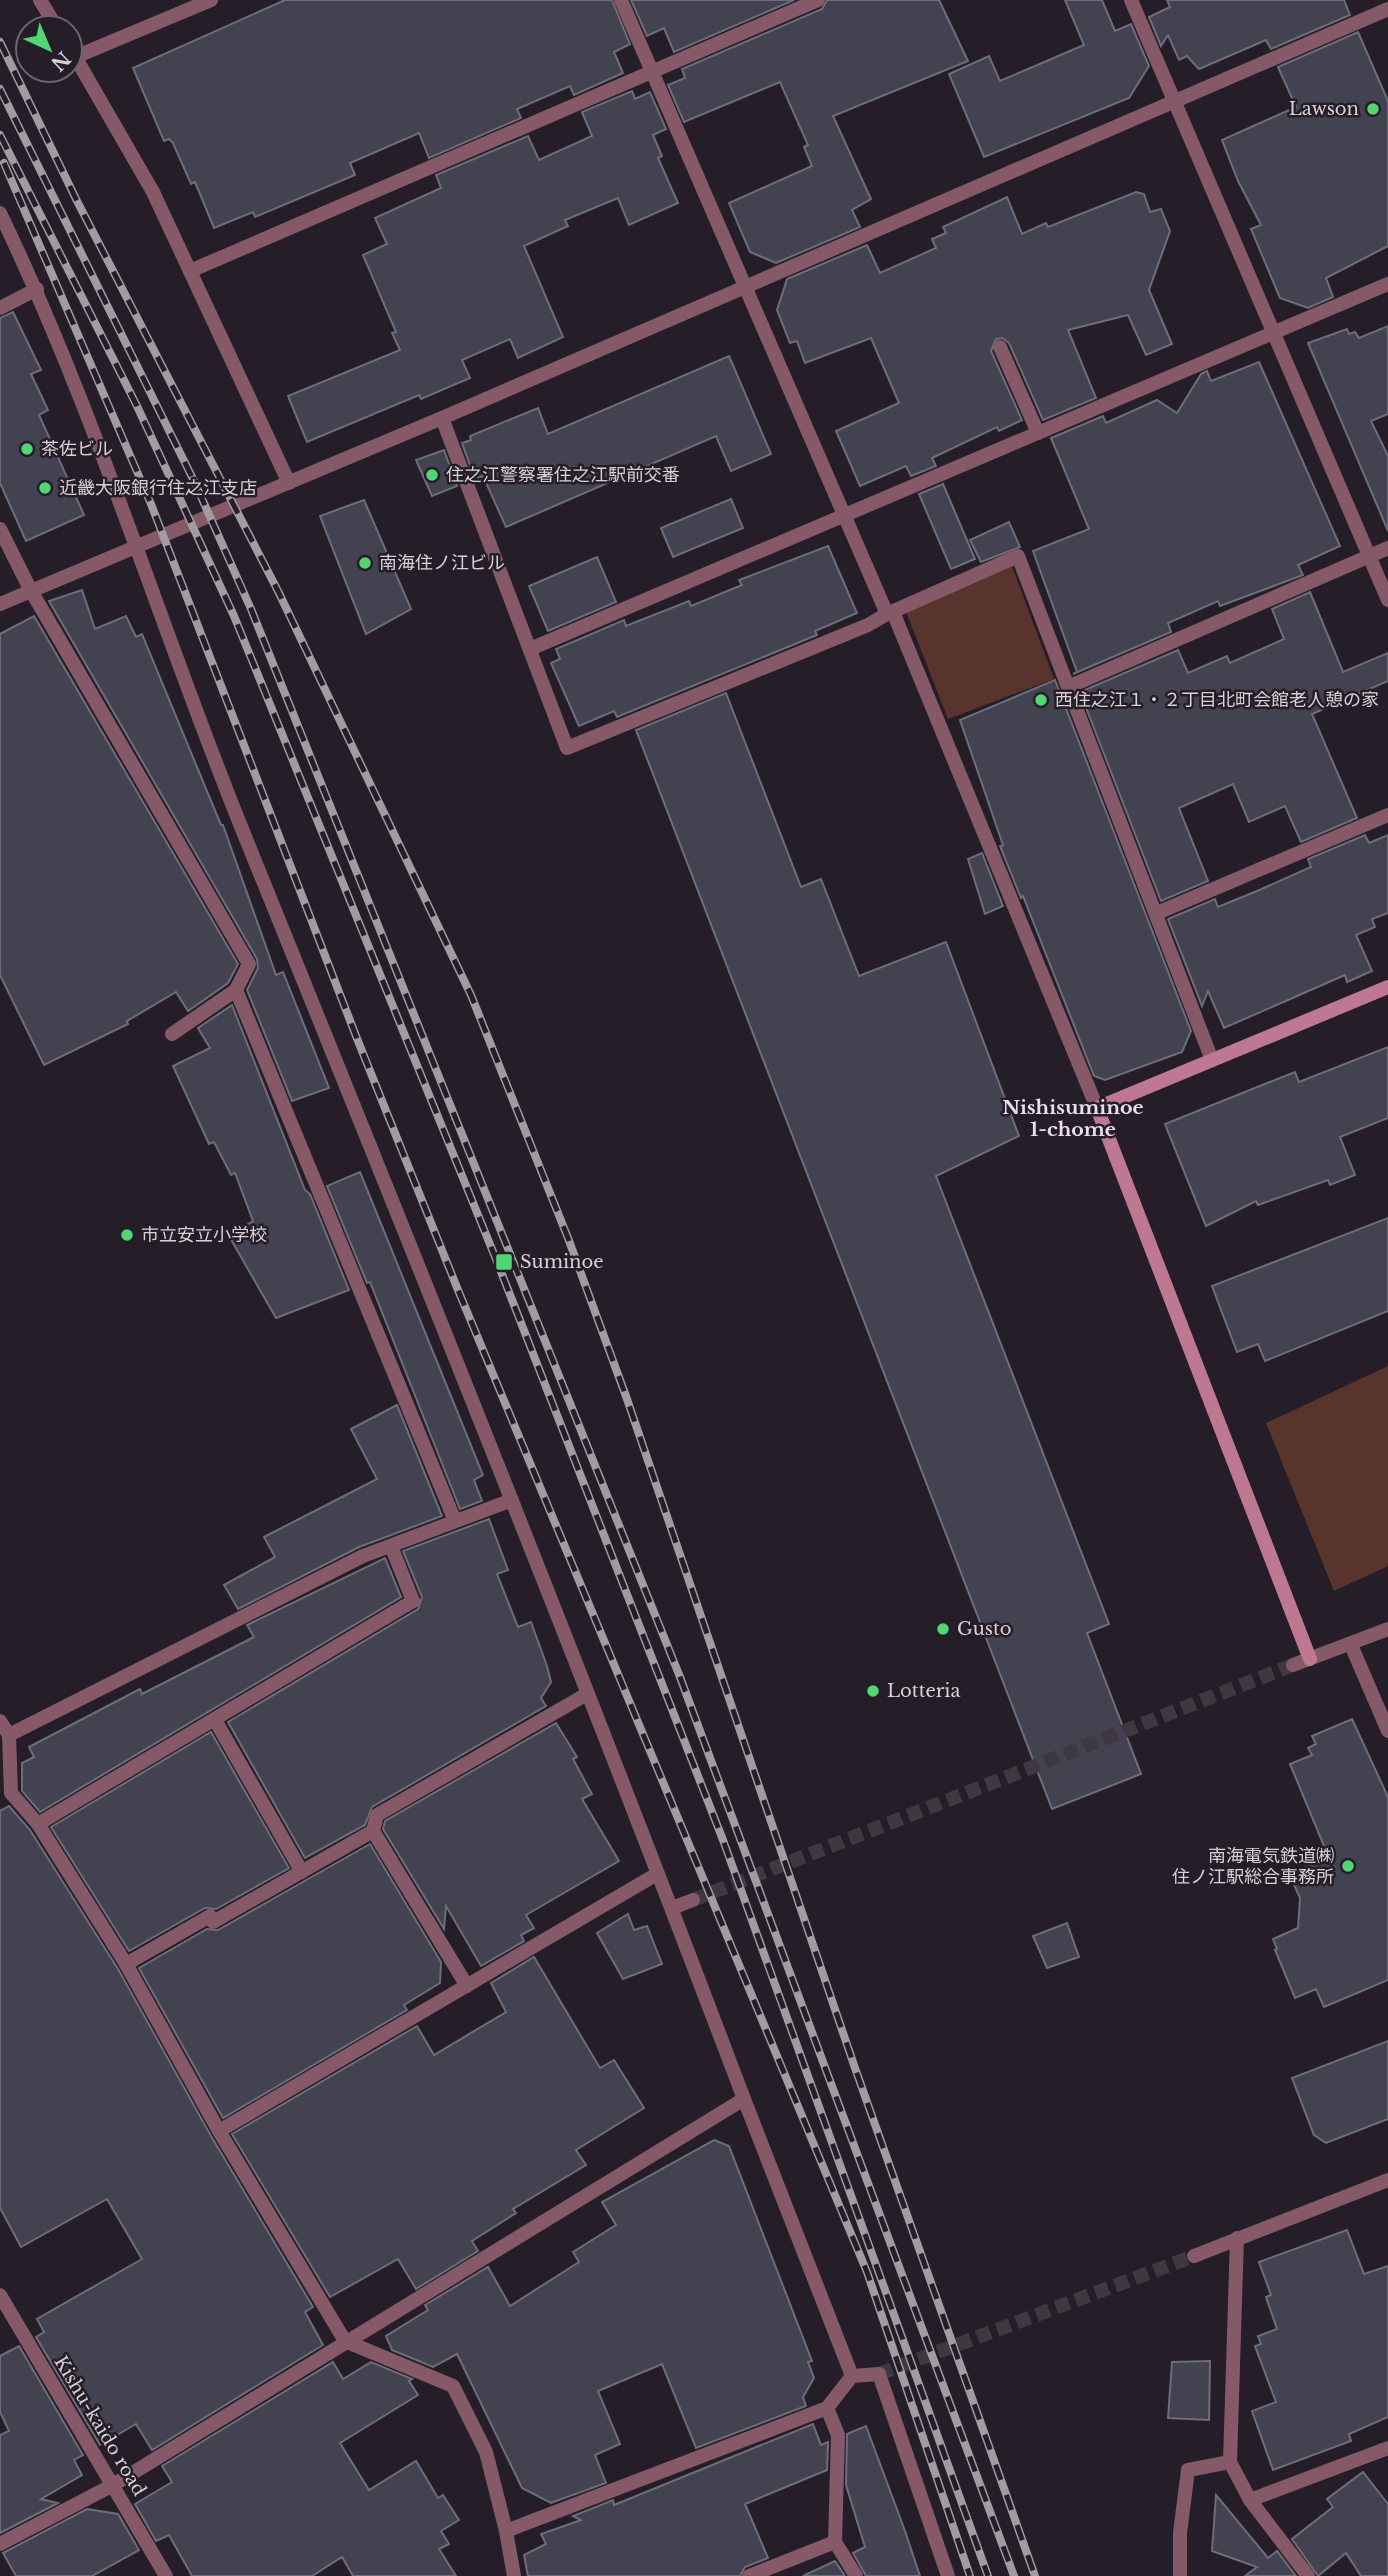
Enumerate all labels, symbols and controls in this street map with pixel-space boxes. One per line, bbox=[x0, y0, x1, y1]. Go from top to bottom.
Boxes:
north arrow bbox=[14, 14, 84, 84]
text: N bbox=[46, 46, 75, 75]
place label: Lawson bbox=[1289, 98, 1359, 120]
marker: Lawson bbox=[1365, 101, 1381, 117]
place label: 茶佐ビル bbox=[41, 438, 113, 460]
marker: 茶佐ビル bbox=[19, 441, 35, 457]
place label: 住之江警察署住之江駅前交番 bbox=[446, 464, 680, 486]
marker: 住之江警察署住之江駅前交番 bbox=[424, 467, 440, 483]
place label: 近畿大阪銀行住之江支店 bbox=[59, 477, 257, 499]
marker: 近畿大阪銀行住之江支店 bbox=[37, 480, 53, 496]
place label: 南海住ノ江ビル bbox=[379, 552, 505, 574]
marker: 南海住ノ江ビル bbox=[357, 555, 373, 571]
place label: 西住之江１・２丁目北町会館老人憩の家 bbox=[1055, 689, 1379, 711]
marker: 西住之江１・２丁目北町会館老人憩の家 bbox=[1033, 692, 1049, 708]
district label: Nishisuminoe 1-chome bbox=[1002, 1096, 1144, 1141]
place label: 市立安立小学校 bbox=[141, 1224, 267, 1246]
marker: 市立安立小学校 bbox=[119, 1227, 135, 1243]
place label: Suminoe bbox=[520, 1251, 604, 1273]
marker: Suminoe bbox=[494, 1252, 514, 1272]
place label: Gusto bbox=[957, 1618, 1011, 1640]
marker: Gusto bbox=[935, 1621, 951, 1637]
place label: Lotteria bbox=[887, 1680, 961, 1702]
marker: Lotteria bbox=[865, 1683, 881, 1699]
place label: 南海電気鉄道㈱ 住ノ江駅総合事務所 bbox=[1172, 1845, 1334, 1888]
marker: 南海電気鉄道㈱ 住ノ江駅総合事務所 bbox=[1340, 1858, 1356, 1874]
street label: Kishu-kaido road bbox=[49, 2352, 151, 2500]

